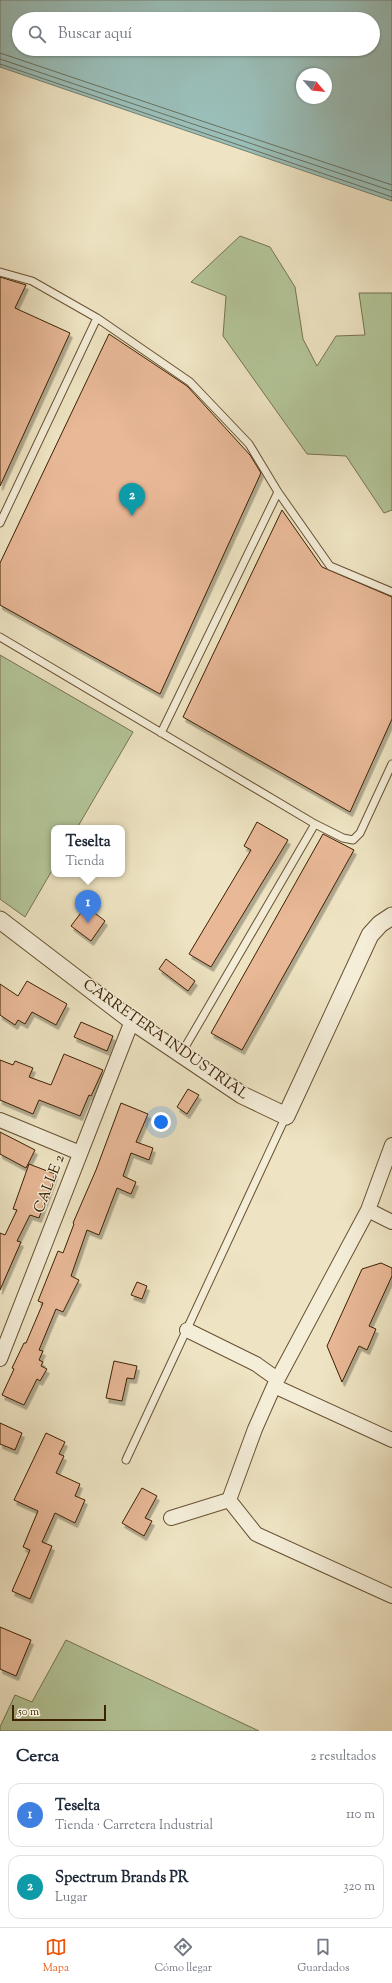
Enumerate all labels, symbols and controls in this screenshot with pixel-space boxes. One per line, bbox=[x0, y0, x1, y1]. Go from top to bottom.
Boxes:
search box bbox=[12, 12, 380, 56]
icon: search bbox=[26, 23, 48, 45]
text: Buscar aquí bbox=[58, 24, 132, 45]
north arrow bbox=[296, 68, 332, 104]
pin: 2 bbox=[119, 483, 145, 516]
popup bbox=[51, 825, 125, 877]
text: Teselta bbox=[65, 832, 111, 853]
text: Tienda bbox=[65, 853, 105, 871]
pin: 1 bbox=[75, 890, 101, 923]
street label: CARRETERA INDUSTRIAL bbox=[78, 975, 252, 1105]
your location bbox=[151, 1112, 171, 1132]
street label: CALLE 2 bbox=[29, 1152, 71, 1216]
scale bar bbox=[12, 1703, 106, 1722]
text: 50 m bbox=[18, 1704, 39, 1720]
text: Cerca bbox=[16, 1745, 59, 1769]
text: 2 resultados bbox=[310, 1748, 376, 1766]
text: Teselta bbox=[55, 1796, 100, 1817]
text: 1 bbox=[28, 1806, 32, 1824]
text: 110 m bbox=[346, 1806, 375, 1824]
text: Tienda · Carretera Industrial bbox=[55, 1817, 213, 1835]
text: Spectrum Brands PR bbox=[55, 1868, 188, 1889]
text: 2 bbox=[27, 1878, 33, 1896]
text: 320 m bbox=[343, 1878, 375, 1896]
text: Lugar bbox=[55, 1889, 87, 1907]
tab: Mapa bbox=[43, 1936, 69, 1976]
tab: Cómo llegar bbox=[154, 1936, 212, 1976]
tab: Guardados bbox=[297, 1936, 349, 1976]

